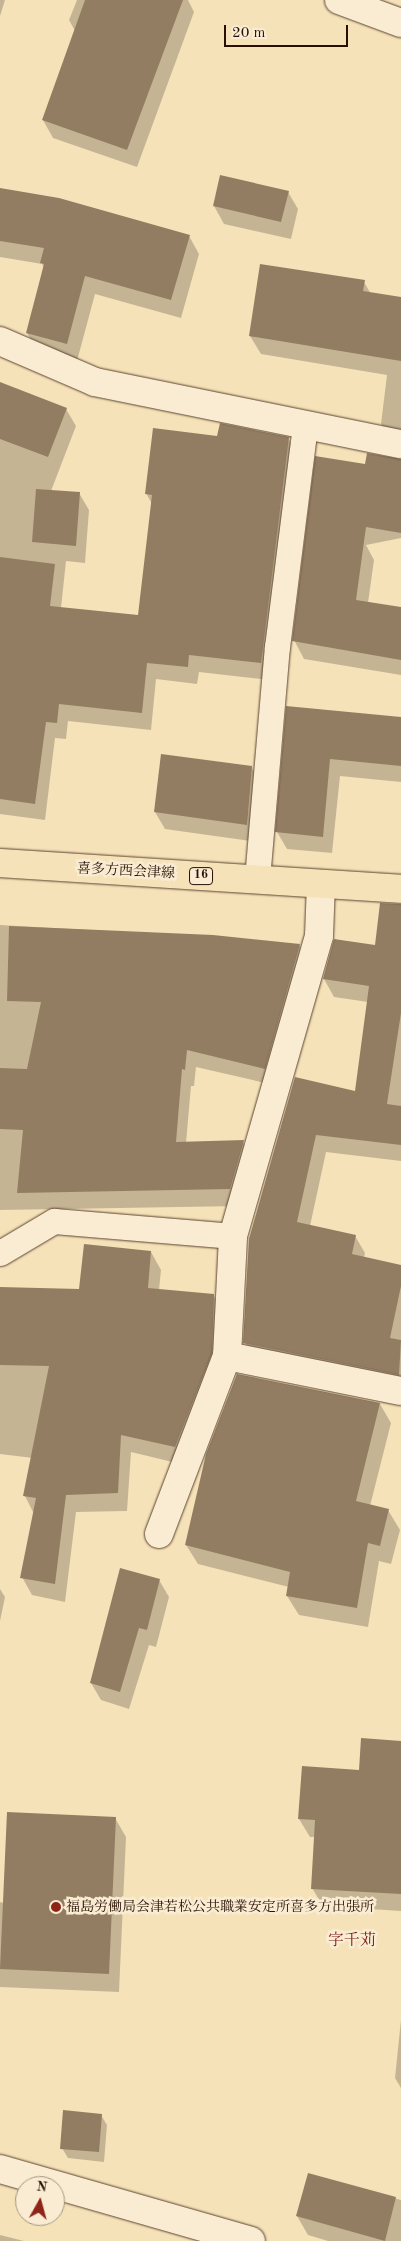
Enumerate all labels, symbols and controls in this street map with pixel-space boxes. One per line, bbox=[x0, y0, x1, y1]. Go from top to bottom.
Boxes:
scale bar bbox=[226, 15, 350, 47]
text: 20 m bbox=[232, 26, 266, 41]
street label: 喜多方西会津線 bbox=[77, 860, 175, 882]
road number: 16 bbox=[188, 866, 214, 886]
place label: 福島労働局会津若松公共職業安定所喜多方出張所 bbox=[66, 1899, 374, 1915]
marker: 福島労働局会津若松公共職業安定所喜多方出張所 bbox=[50, 1901, 62, 1913]
district label: 字千苅 bbox=[328, 1931, 376, 1951]
north arrow bbox=[15, 2176, 65, 2226]
text: N bbox=[36, 2180, 48, 2195]

